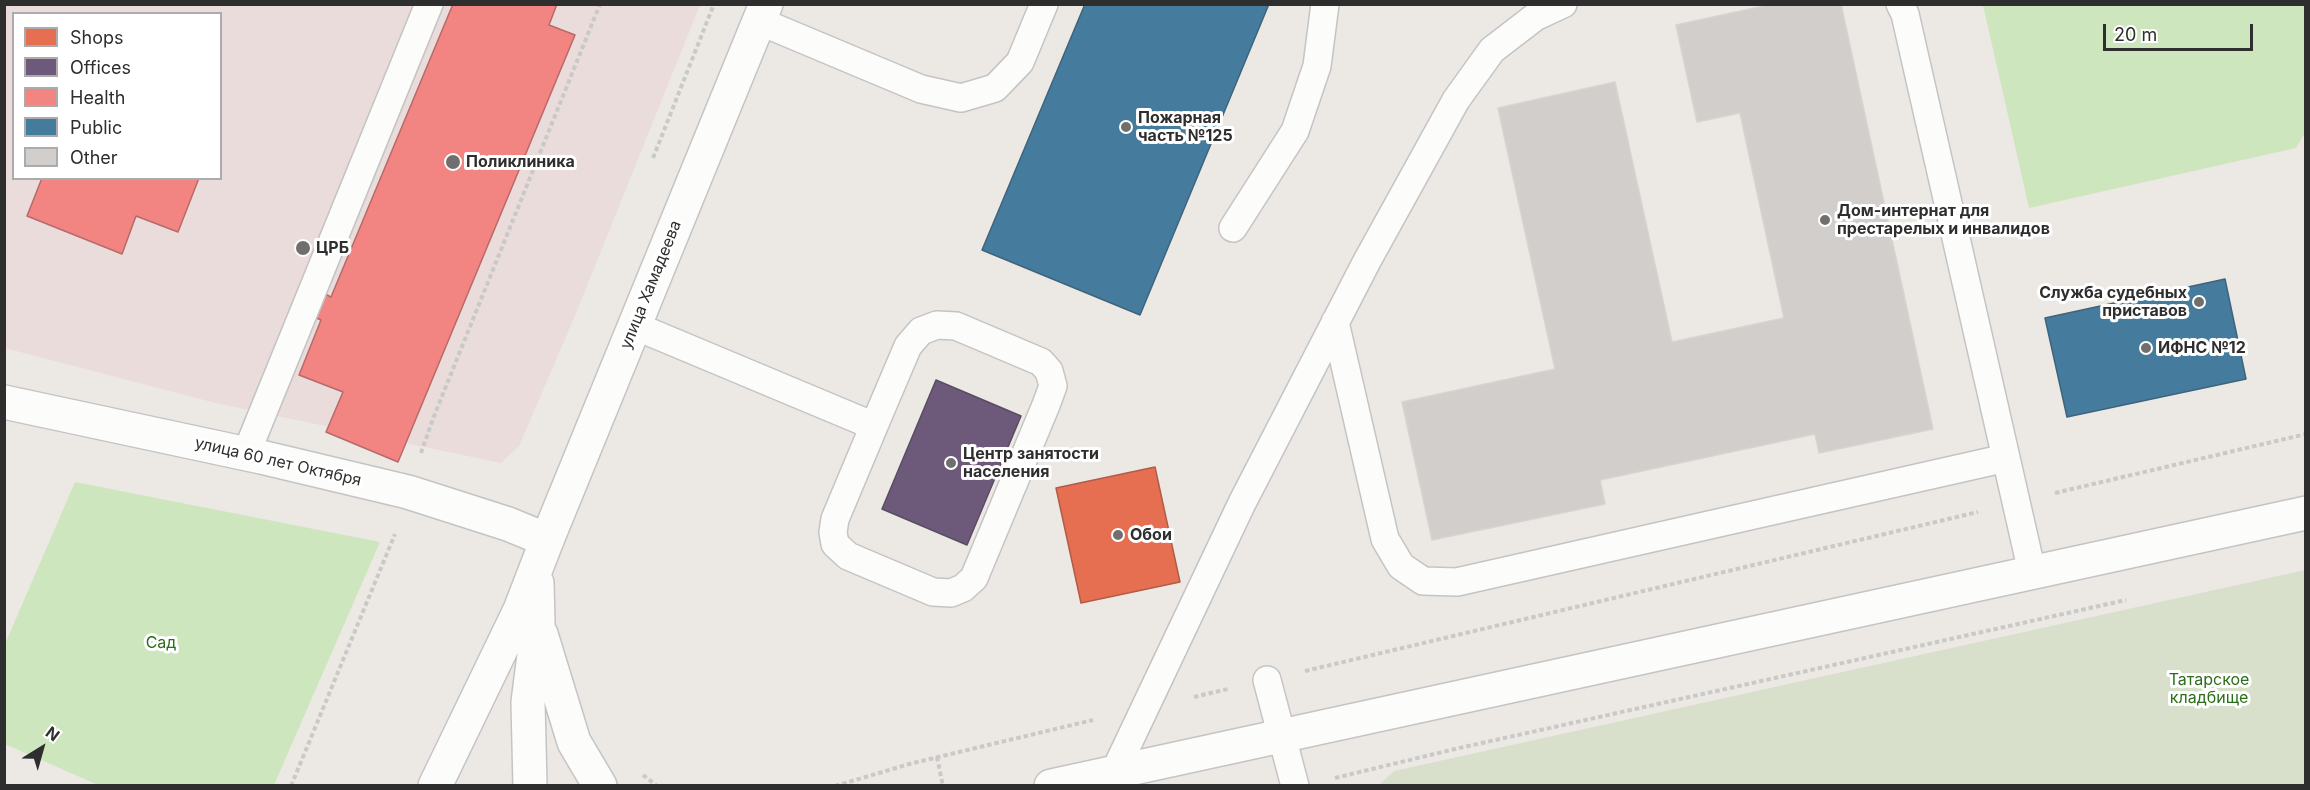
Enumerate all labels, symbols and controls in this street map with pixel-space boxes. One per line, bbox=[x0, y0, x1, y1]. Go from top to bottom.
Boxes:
legend bbox=[12, 12, 222, 180]
scale bar bbox=[2106, 12, 2256, 50]
text: 20 m bbox=[2114, 24, 2157, 45]
text: Shops bbox=[70, 27, 124, 48]
text: Offices bbox=[70, 57, 131, 78]
text: Health bbox=[70, 87, 125, 108]
place label: Пожарная часть №125 bbox=[1138, 108, 1233, 146]
text: Public bbox=[70, 117, 122, 138]
marker: Пожарная часть №125 bbox=[1119, 120, 1133, 134]
text: Other bbox=[70, 147, 118, 168]
place label: Поликлиника bbox=[466, 152, 575, 172]
marker: Поликлиника bbox=[444, 153, 462, 171]
place label: Дом-интернат для престарелых и инвалидов bbox=[1837, 201, 2050, 239]
marker: Дом-интернат для престарелых и инвалидов bbox=[1818, 213, 1832, 227]
street label: улица Хамадеева bbox=[616, 218, 686, 352]
place label: ЦРБ bbox=[316, 238, 349, 258]
marker: ЦРБ bbox=[294, 239, 312, 257]
place label: Служба судебных приставов bbox=[2039, 283, 2187, 321]
marker: Служба судебных приставов bbox=[2192, 295, 2206, 309]
place label: ИФНС №12 bbox=[2158, 338, 2246, 358]
marker: ИФНС №12 bbox=[2139, 341, 2153, 355]
street label: улица 60 лет Октября bbox=[193, 433, 363, 491]
place label: Центр занятости населения bbox=[963, 444, 1099, 482]
marker: Центр занятости населения bbox=[944, 456, 958, 470]
place label: Обои bbox=[1130, 525, 1172, 545]
marker: Обои bbox=[1111, 528, 1125, 542]
park label: Сад bbox=[146, 633, 176, 653]
park label: Татарское кладбище bbox=[2169, 670, 2249, 708]
north arrow bbox=[12, 718, 72, 778]
text: N bbox=[42, 722, 64, 745]

